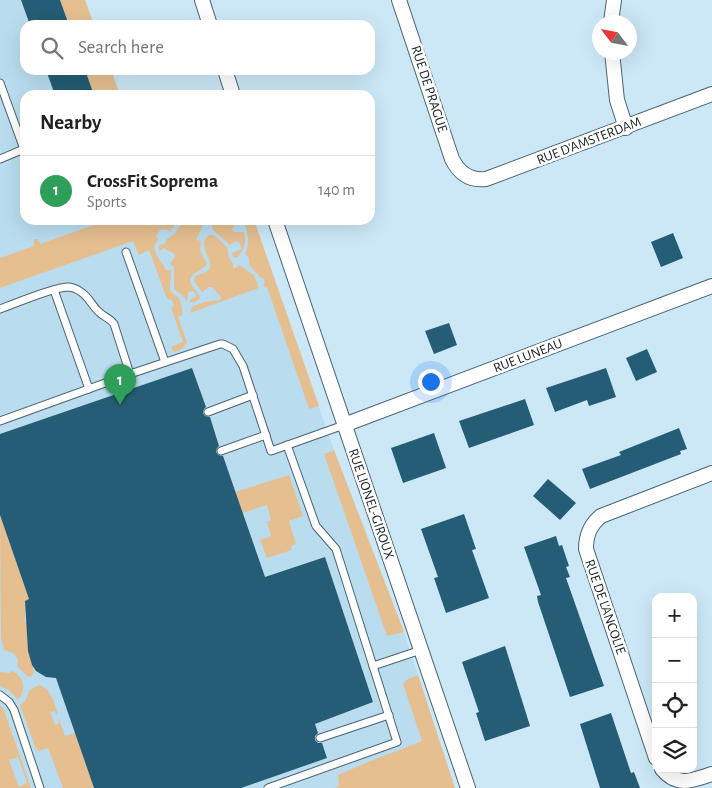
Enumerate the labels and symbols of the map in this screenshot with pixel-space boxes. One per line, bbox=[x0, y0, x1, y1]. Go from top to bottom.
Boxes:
north arrow bbox=[592, 15, 637, 60]
street label: RUE DE PRAGUE bbox=[408, 44, 450, 134]
street label: RUE D'AMSTERDAM bbox=[535, 115, 643, 167]
street label: RUE LUNEAU bbox=[491, 336, 565, 376]
pin: 1 bbox=[104, 364, 136, 405]
your location bbox=[418, 369, 444, 395]
street label: RUE LIONEL-GIROUX bbox=[346, 447, 396, 561]
street label: RUE DE L'ANCOLIE bbox=[582, 558, 628, 656]

